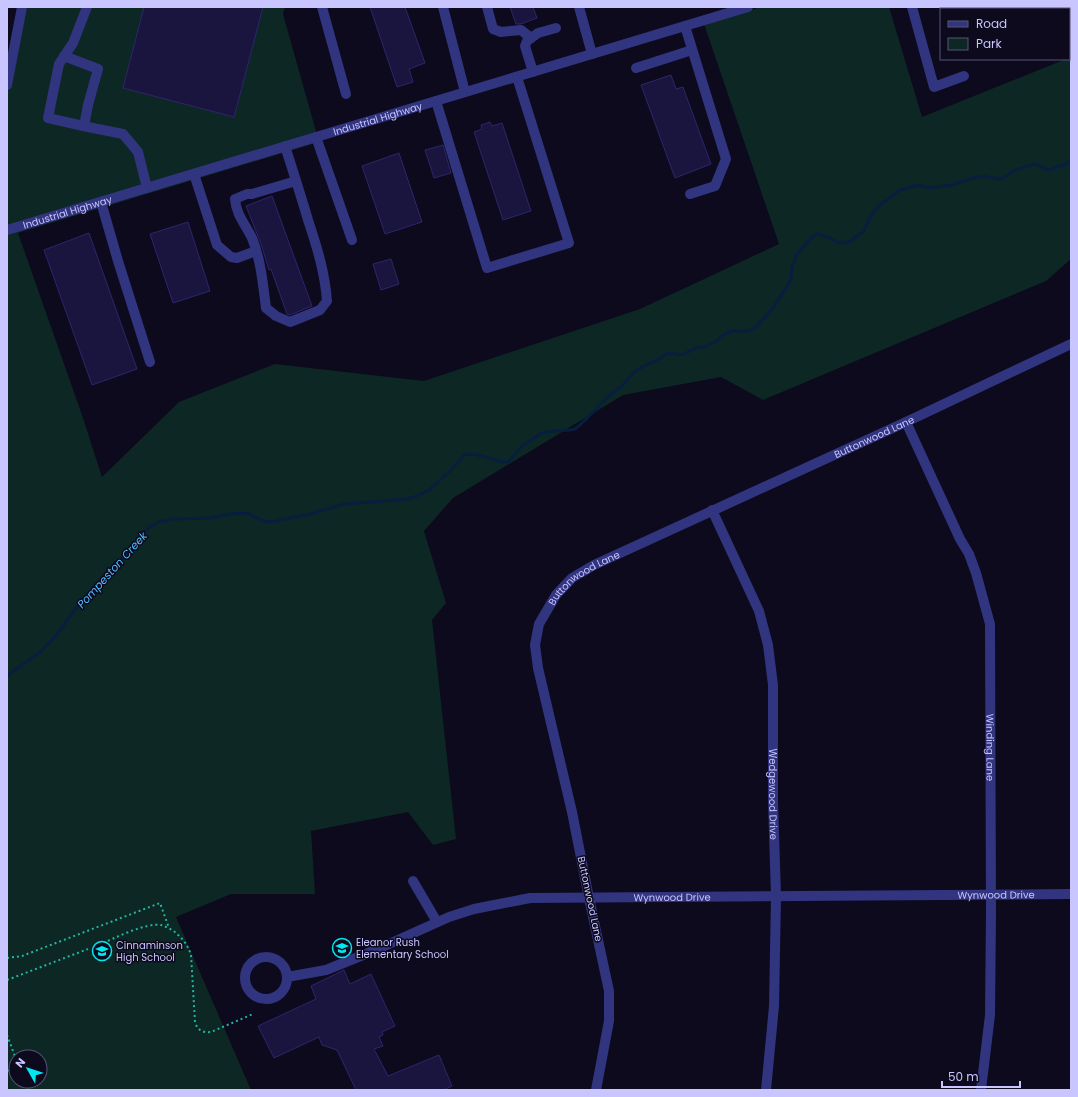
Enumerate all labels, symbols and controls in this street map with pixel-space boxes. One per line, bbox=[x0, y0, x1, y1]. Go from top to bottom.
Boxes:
legend bbox=[940, 8, 1070, 60]
text: Road bbox=[976, 15, 1007, 32]
text: Park bbox=[976, 35, 1003, 52]
street label: Industrial Highway bbox=[331, 98, 424, 139]
street label: Industrial Highway bbox=[21, 191, 114, 232]
street label: Buttonwood Lane bbox=[831, 412, 917, 462]
water label: Pompeston Creek bbox=[73, 527, 152, 612]
street label: Buttonwood Lane bbox=[544, 547, 622, 608]
street label: Winding Lane bbox=[983, 714, 998, 781]
street label: Wedgewood Drive bbox=[765, 748, 782, 840]
street label: Buttonwood Lane bbox=[574, 855, 606, 943]
street label: Wynwood Drive bbox=[957, 887, 1035, 902]
street label: Wynwood Drive bbox=[633, 889, 711, 905]
place label: Eleanor Rush Elementary School bbox=[356, 935, 449, 962]
school or university icon: Eleanor Rush Elementary School bbox=[331, 937, 353, 959]
place label: Cinnaminson High School bbox=[116, 938, 183, 965]
school or university icon: Cinnaminson High School bbox=[91, 940, 113, 962]
north arrow bbox=[8, 1049, 48, 1089]
text: N bbox=[11, 1054, 29, 1071]
scale bar bbox=[942, 1063, 1020, 1089]
text: 50 m bbox=[948, 1068, 979, 1085]

